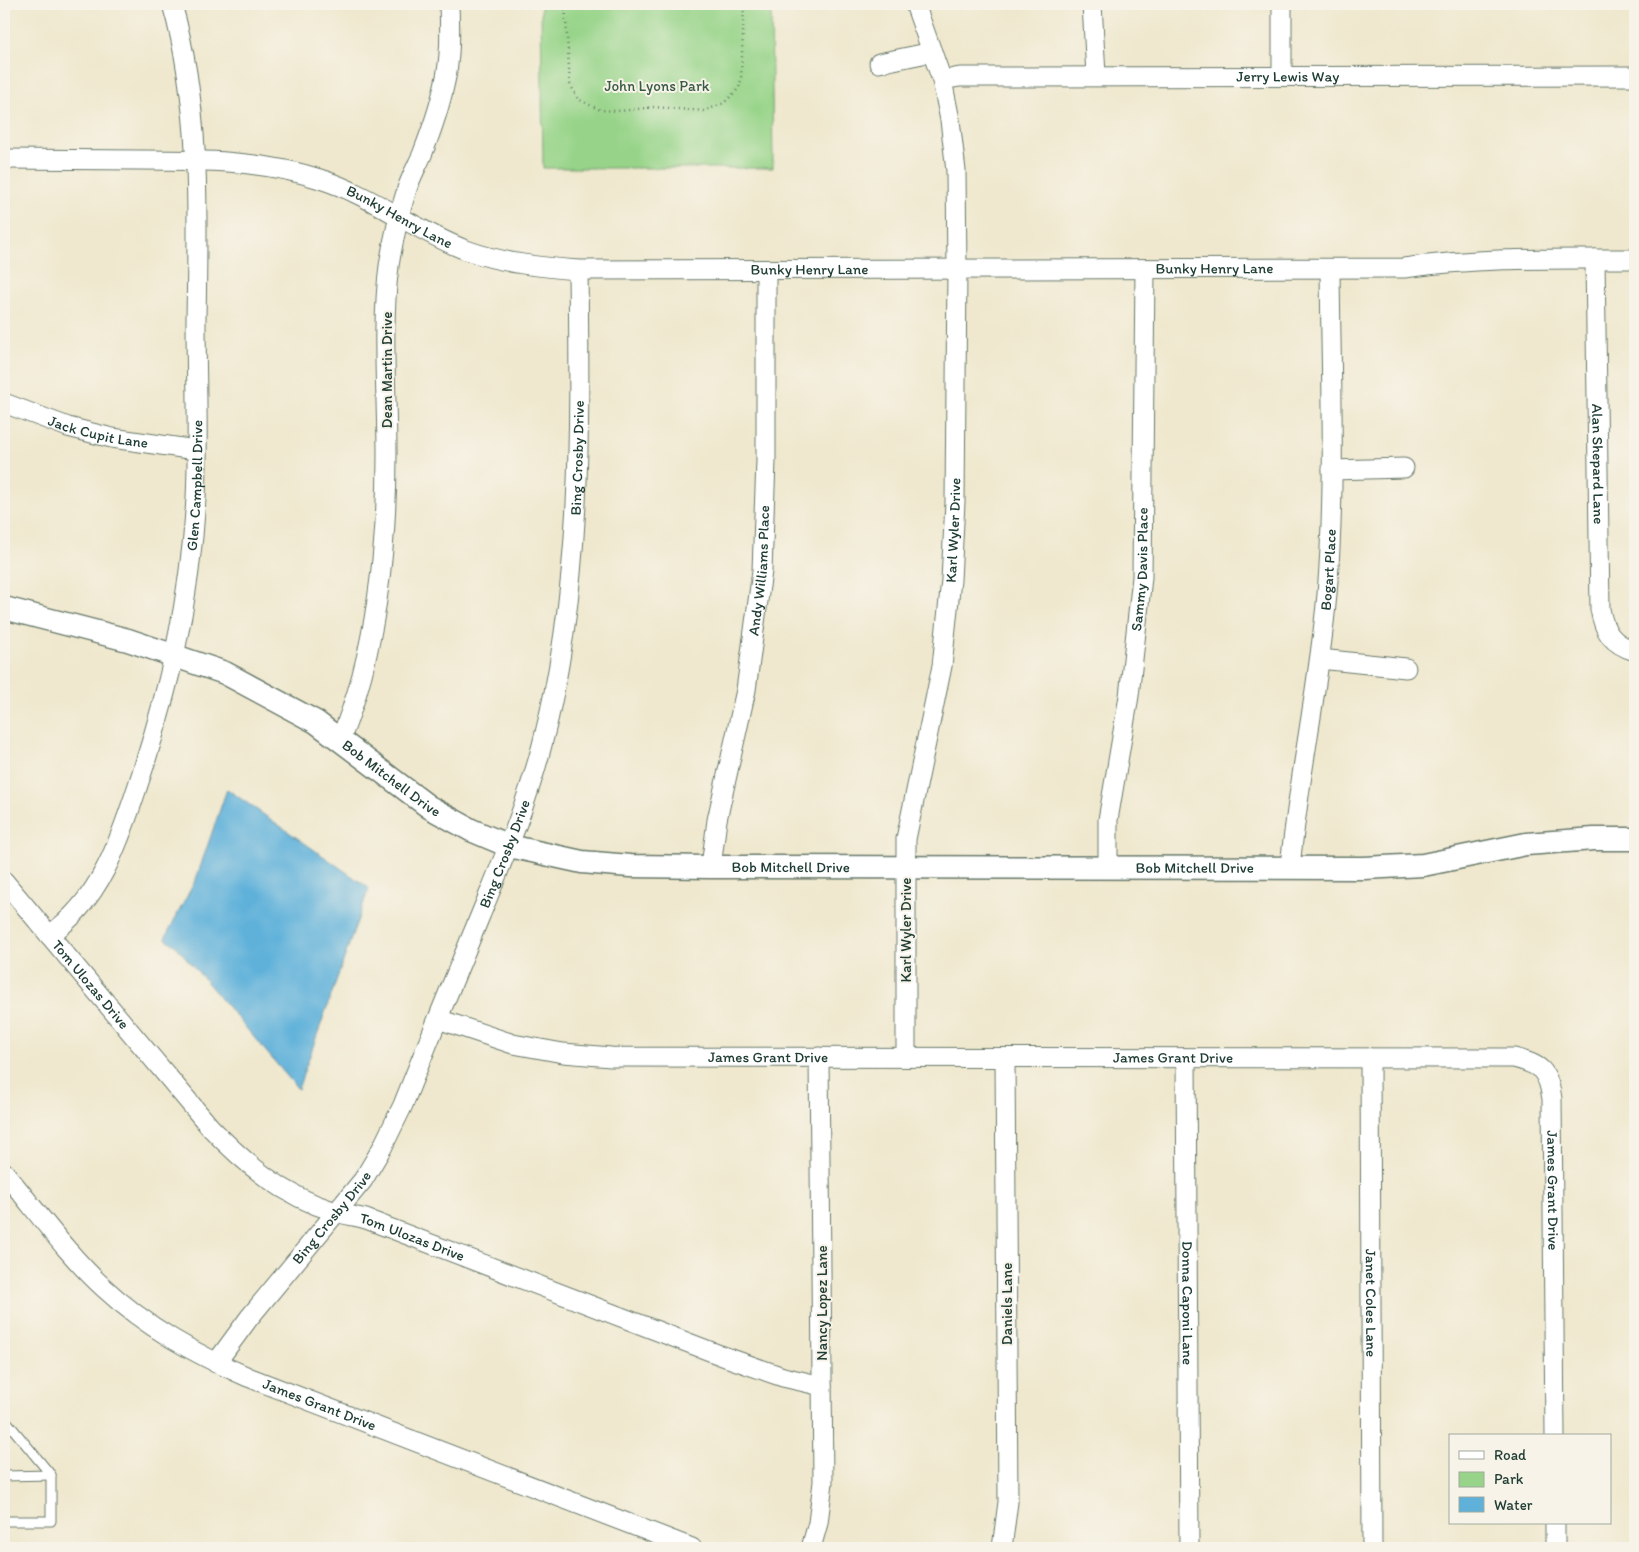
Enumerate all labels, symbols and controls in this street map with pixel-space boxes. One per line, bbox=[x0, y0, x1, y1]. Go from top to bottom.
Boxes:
street label: Jerry Lewis Way bbox=[1236, 67, 1339, 86]
park label: John Lyons Park bbox=[604, 77, 710, 95]
street label: Bunky Henry Lane bbox=[344, 181, 455, 252]
street label: Bunky Henry Lane bbox=[1156, 259, 1273, 278]
street label: Bunky Henry Lane bbox=[751, 260, 868, 279]
street label: Dean Martin Drive bbox=[378, 312, 396, 428]
street label: Bing Crosby Drive bbox=[566, 400, 588, 516]
street label: Alan Shepard Lane bbox=[1588, 404, 1608, 524]
street label: Jack Cupit Lane bbox=[46, 411, 149, 452]
street label: Glen Campbell Drive bbox=[183, 420, 206, 552]
street label: Karl Wyler Drive bbox=[942, 478, 964, 583]
street label: Andy Williams Place bbox=[744, 505, 773, 637]
street label: Sammy Davis Place bbox=[1127, 507, 1152, 632]
street label: Bogart Place bbox=[1317, 528, 1340, 611]
street label: Bob Mitchell Drive bbox=[339, 736, 444, 821]
street label: Bing Crosby Drive bbox=[475, 797, 534, 911]
street label: Bob Mitchell Drive bbox=[732, 858, 850, 876]
street label: Bob Mitchell Drive bbox=[1136, 859, 1254, 877]
street label: Karl Wyler Drive bbox=[897, 877, 915, 983]
street label: Tom Ulozas Drive bbox=[48, 936, 133, 1033]
street label: James Grant Drive bbox=[708, 1048, 828, 1066]
street label: James Grant Drive bbox=[1113, 1049, 1233, 1067]
street label: James Grant Drive bbox=[1543, 1130, 1562, 1251]
street label: Bing Crosby Drive bbox=[288, 1168, 375, 1268]
street label: Tom Ulozas Drive bbox=[358, 1209, 467, 1265]
street label: Donna Caponi Lane bbox=[1178, 1241, 1197, 1365]
street label: Nancy Lopez Lane bbox=[813, 1245, 831, 1361]
street label: Janet Coles Lane bbox=[1362, 1249, 1380, 1357]
street label: Daniels Lane bbox=[998, 1263, 1016, 1345]
street label: James Grant Drive bbox=[260, 1375, 379, 1435]
legend bbox=[1449, 1434, 1612, 1524]
text: Road bbox=[1494, 1446, 1527, 1464]
text: Park bbox=[1494, 1470, 1524, 1488]
text: Water bbox=[1494, 1496, 1533, 1514]

